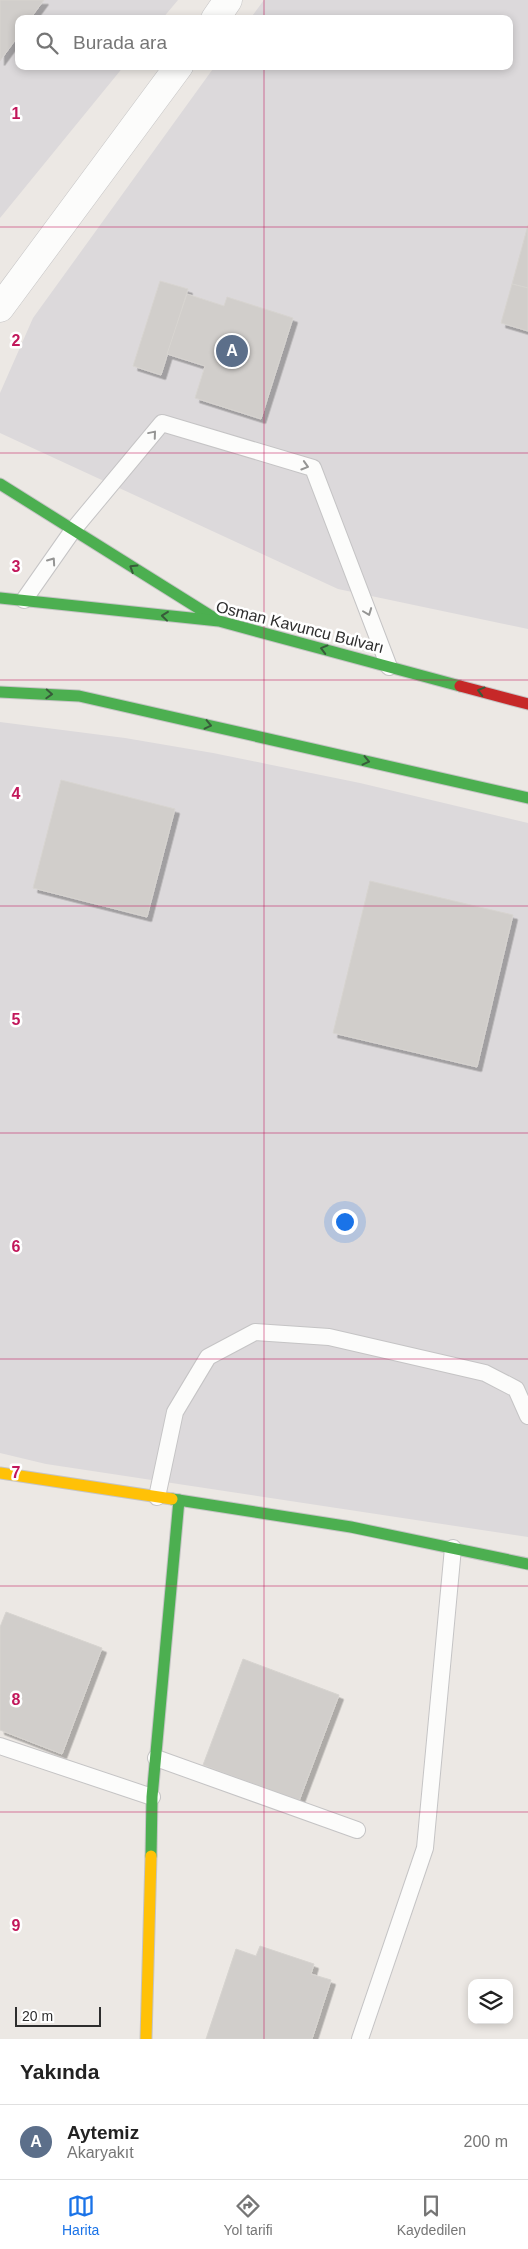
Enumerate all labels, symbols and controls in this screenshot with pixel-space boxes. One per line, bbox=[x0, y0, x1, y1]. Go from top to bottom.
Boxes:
search box bbox=[15, 15, 513, 70]
icon: search bbox=[33, 29, 61, 57]
text: Burada ara bbox=[73, 32, 167, 53]
text: 1 bbox=[12, 105, 21, 122]
text: 2 bbox=[12, 332, 21, 349]
pin: A bbox=[216, 332, 248, 370]
one-way arrow bbox=[148, 430, 157, 439]
one-way arrow bbox=[300, 460, 308, 470]
one-way arrow bbox=[46, 557, 55, 566]
text: 3 bbox=[12, 558, 21, 575]
one-way arrow bbox=[130, 564, 139, 574]
street label: Osman Kavuncu Bulvarı bbox=[214, 598, 386, 656]
one-way arrow bbox=[362, 607, 372, 616]
one-way arrow bbox=[161, 611, 169, 622]
one-way arrow bbox=[320, 645, 328, 655]
one-way arrow bbox=[477, 687, 485, 697]
one-way arrow bbox=[45, 689, 53, 700]
one-way arrow bbox=[203, 719, 212, 730]
one-way arrow bbox=[362, 755, 371, 766]
text: 4 bbox=[12, 785, 21, 802]
text: 5 bbox=[12, 1011, 21, 1028]
your location bbox=[332, 1209, 358, 1235]
text: 6 bbox=[12, 1238, 21, 1255]
text: 7 bbox=[12, 1464, 21, 1481]
text: 8 bbox=[12, 1691, 21, 1708]
text: 9 bbox=[12, 1917, 21, 1934]
map controls bbox=[468, 1979, 513, 2024]
button: layers bbox=[468, 1979, 513, 2024]
scale bar bbox=[15, 2004, 101, 2027]
text: 20 m bbox=[22, 2008, 53, 2024]
text: Yakında bbox=[20, 2060, 99, 2083]
text: Aytemiz bbox=[67, 2122, 139, 2143]
text: A bbox=[30, 2133, 42, 2150]
text: 200 m bbox=[464, 2133, 508, 2150]
text: Akaryakıt bbox=[67, 2144, 134, 2161]
tab: Harita bbox=[62, 2192, 99, 2238]
tab: Yol tarifi bbox=[223, 2192, 273, 2238]
tab: Kaydedilen bbox=[397, 2192, 466, 2238]

